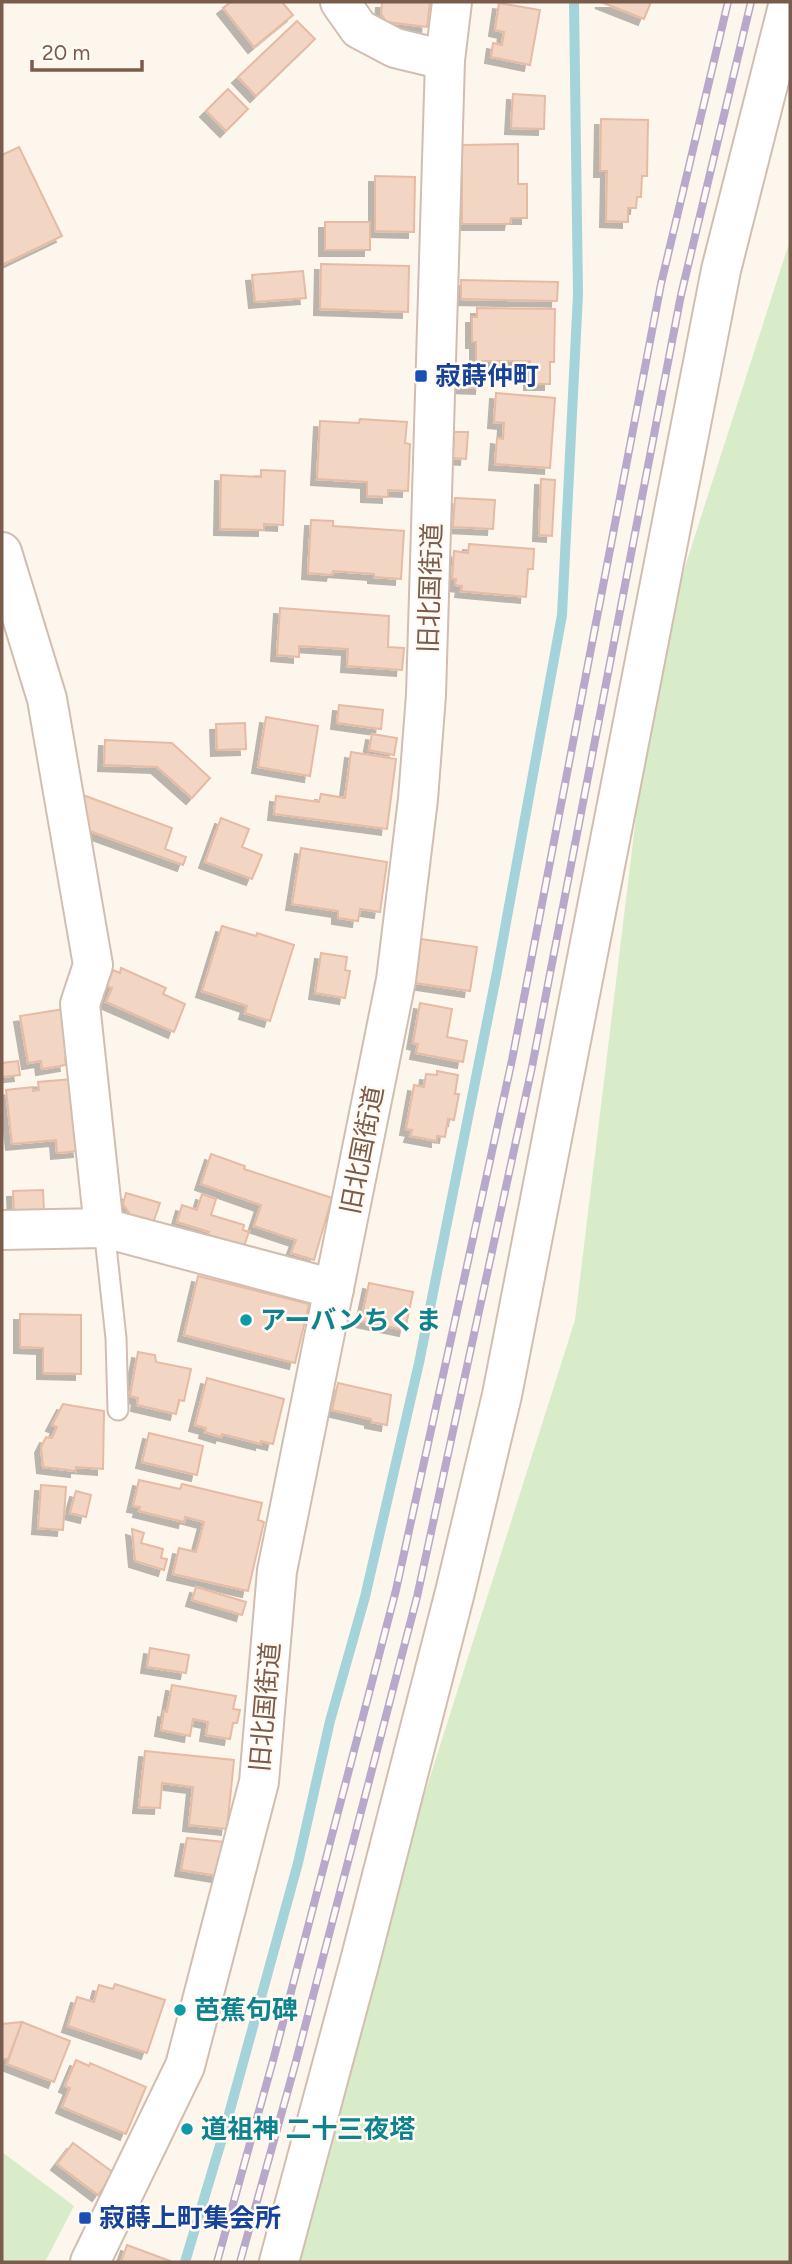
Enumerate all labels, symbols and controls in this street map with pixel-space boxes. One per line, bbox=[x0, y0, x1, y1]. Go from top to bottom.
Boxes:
scale bar bbox=[32, 28, 142, 72]
text: 20 m bbox=[42, 40, 90, 65]
place label: 寂蒔仲町 bbox=[435, 360, 539, 392]
marker: 寂蒔仲町 bbox=[413, 368, 429, 384]
street label: 旧北国街道 bbox=[412, 522, 448, 654]
street label: 旧北国街道 bbox=[334, 1083, 390, 1217]
place label: アーバンちくま bbox=[260, 1304, 441, 1336]
marker: アーバンちくま bbox=[238, 1312, 254, 1328]
street label: 旧北国街道 bbox=[243, 1641, 287, 1773]
place label: 芭蕉句碑 bbox=[194, 1994, 298, 2026]
marker: 芭蕉句碑 bbox=[172, 2002, 188, 2018]
place label: 道祖神 二十三夜塔 bbox=[201, 2113, 415, 2145]
marker: 道祖神 二十三夜塔 bbox=[179, 2121, 195, 2137]
place label: 寂蒔上町集会所 bbox=[99, 2202, 281, 2234]
marker: 寂蒔上町集会所 bbox=[77, 2210, 93, 2226]

